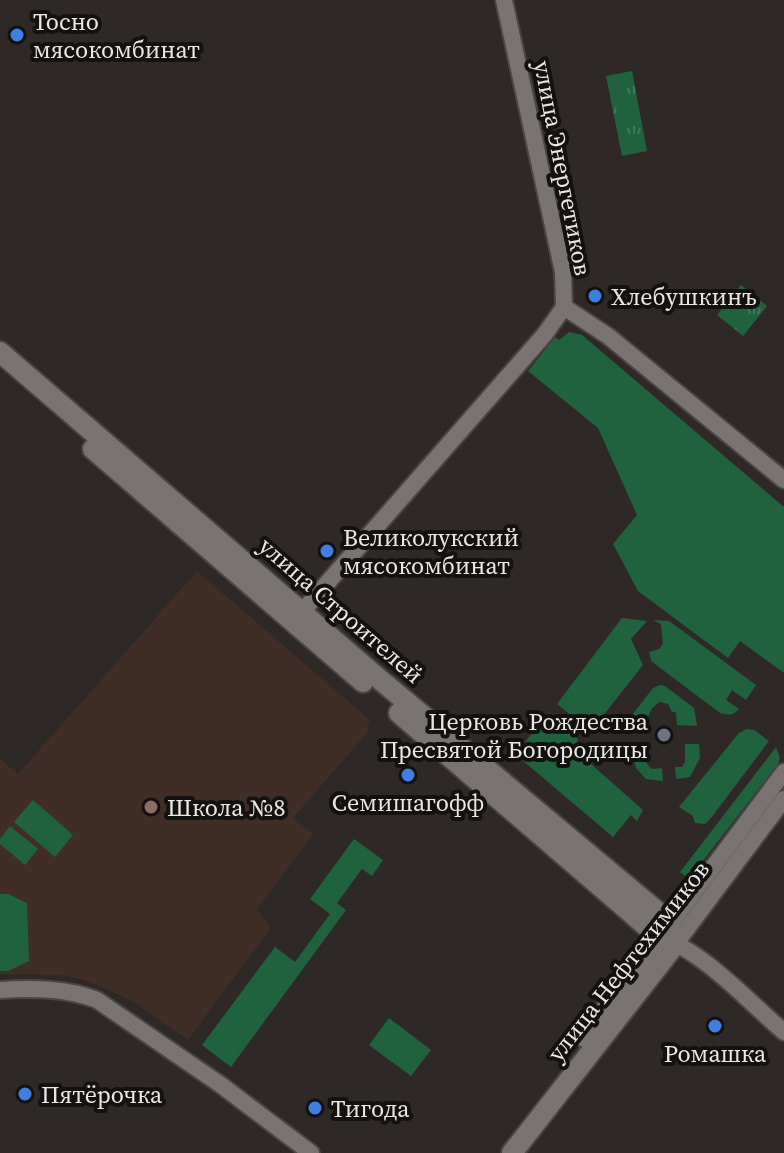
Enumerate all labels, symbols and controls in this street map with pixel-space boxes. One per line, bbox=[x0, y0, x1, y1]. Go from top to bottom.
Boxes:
place label: Тосно мясокомбинат bbox=[33, 5, 200, 66]
marker: Тосно мясокомбинат bbox=[8, 26, 26, 44]
street label: улица Энергетиков bbox=[526, 58, 600, 278]
place label: Хлебушкинъ bbox=[611, 280, 757, 313]
marker: Хлебушкинъ bbox=[586, 287, 604, 305]
place label: Великолукский мясокомбинат bbox=[343, 521, 519, 582]
street label: улица Строителей bbox=[252, 529, 430, 691]
marker: Великолукский мясокомбинат bbox=[318, 542, 336, 560]
place label: Церковь Рождества Пресвятой Богородицы bbox=[380, 705, 649, 766]
marker: Церковь Рождества Пресвятой Богородицы bbox=[655, 726, 673, 744]
marker: Семишагофф bbox=[399, 766, 417, 784]
place label: Семишагофф bbox=[332, 786, 484, 819]
place label: Школа №8 bbox=[167, 791, 285, 824]
marker: Школа №8 bbox=[142, 798, 160, 816]
street label: улица Нефтехимиков bbox=[539, 854, 717, 1068]
marker: Ромашка bbox=[706, 1017, 724, 1035]
place label: Ромашка bbox=[664, 1037, 767, 1070]
place label: Пятёрочка bbox=[41, 1078, 163, 1111]
marker: Пятёрочка bbox=[16, 1085, 34, 1103]
place label: Тигода bbox=[331, 1092, 410, 1125]
marker: Тигода bbox=[306, 1099, 324, 1117]

